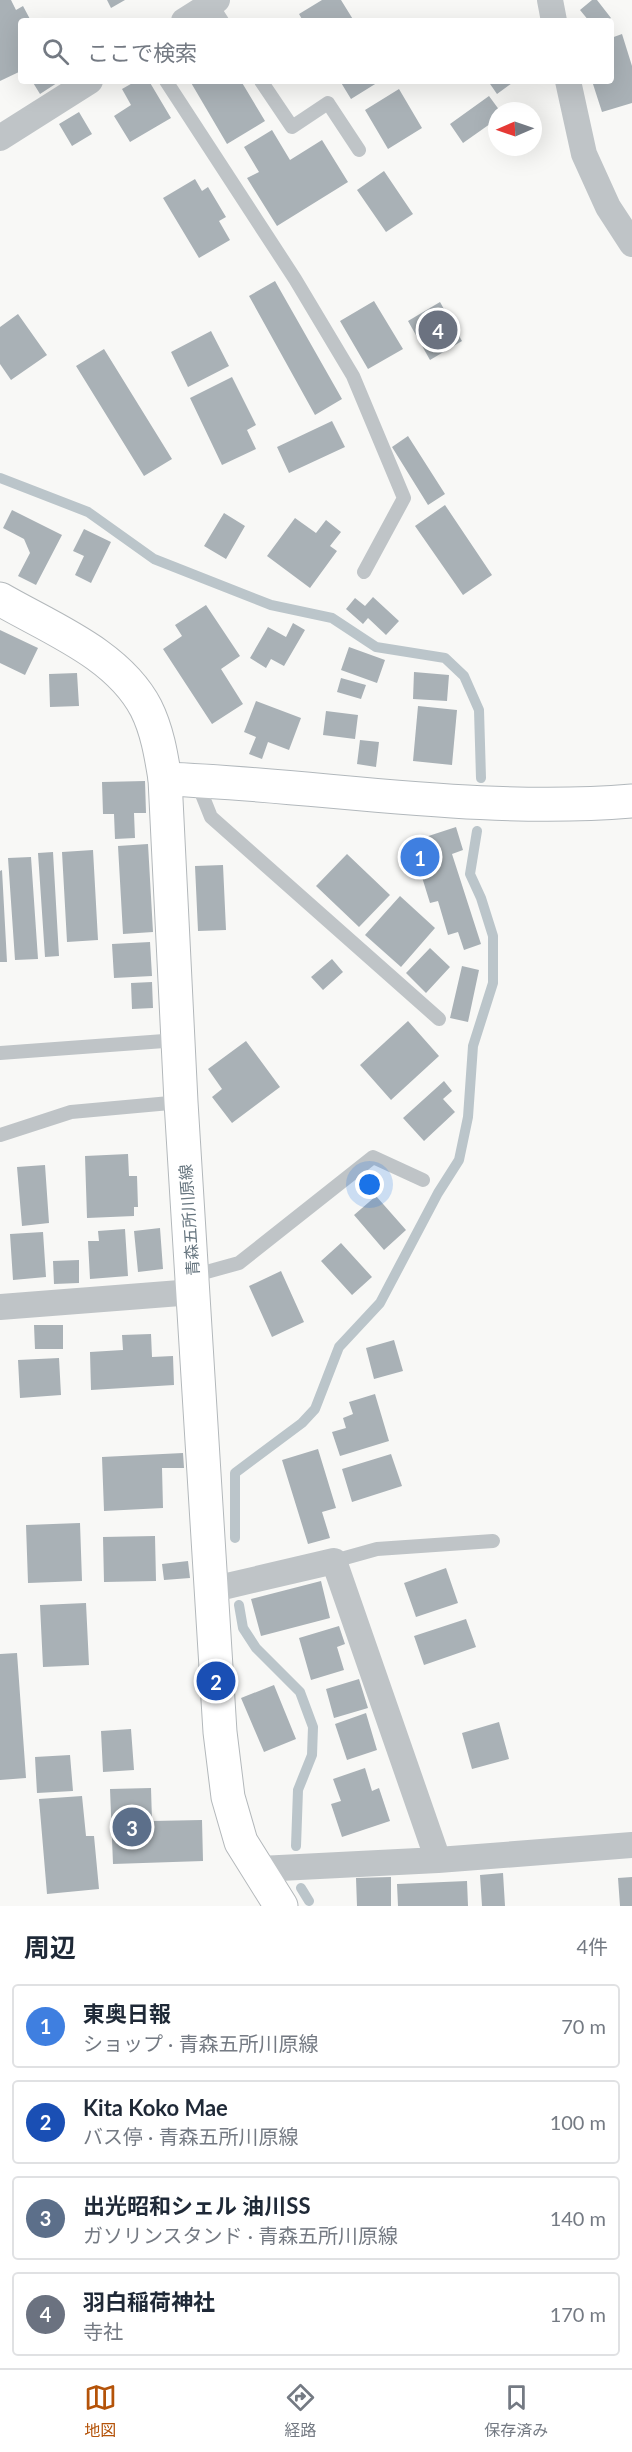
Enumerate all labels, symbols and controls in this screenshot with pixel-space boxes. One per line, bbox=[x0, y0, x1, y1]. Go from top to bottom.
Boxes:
search box bbox=[18, 18, 614, 84]
icon: search bbox=[39, 35, 72, 68]
text: ここで検索 bbox=[87, 39, 197, 66]
north arrow bbox=[488, 102, 542, 156]
pin: 4 bbox=[418, 308, 458, 352]
pin: 1 bbox=[400, 834, 440, 880]
street label: 青森五所川原線 bbox=[175, 1164, 202, 1277]
your location bbox=[355, 1170, 384, 1199]
pin: 2 bbox=[196, 1658, 236, 1704]
pin: 3 bbox=[112, 1804, 152, 1850]
text: 周辺 bbox=[24, 1931, 76, 1963]
text: 4件 bbox=[576, 1934, 608, 1958]
text: 東奥日報 bbox=[83, 2000, 171, 2027]
text: 1 bbox=[40, 2014, 51, 2038]
text: 70 m bbox=[561, 2014, 606, 2038]
text: ショップ · 青森五所川原線 bbox=[83, 2031, 318, 2055]
text: Kita Koko Mae bbox=[83, 2094, 228, 2121]
text: 2 bbox=[40, 2110, 51, 2134]
text: 100 m bbox=[550, 2110, 606, 2134]
text: バス停 · 青森五所川原線 bbox=[83, 2124, 298, 2148]
text: 出光昭和シェル 油川SS bbox=[83, 2192, 310, 2219]
text: 3 bbox=[40, 2206, 51, 2230]
text: 140 m bbox=[550, 2206, 606, 2230]
text: ガソリンスタンド · 青森五所川原線 bbox=[83, 2223, 398, 2247]
text: 羽白稲荷神社 bbox=[83, 2288, 215, 2315]
text: 4 bbox=[40, 2302, 51, 2326]
text: 170 m bbox=[550, 2302, 606, 2326]
text: 寺社 bbox=[83, 2319, 123, 2343]
tab: 地図 bbox=[84, 2381, 117, 2441]
tab: 経路 bbox=[284, 2381, 317, 2441]
tab: 保存済み bbox=[484, 2381, 548, 2441]

